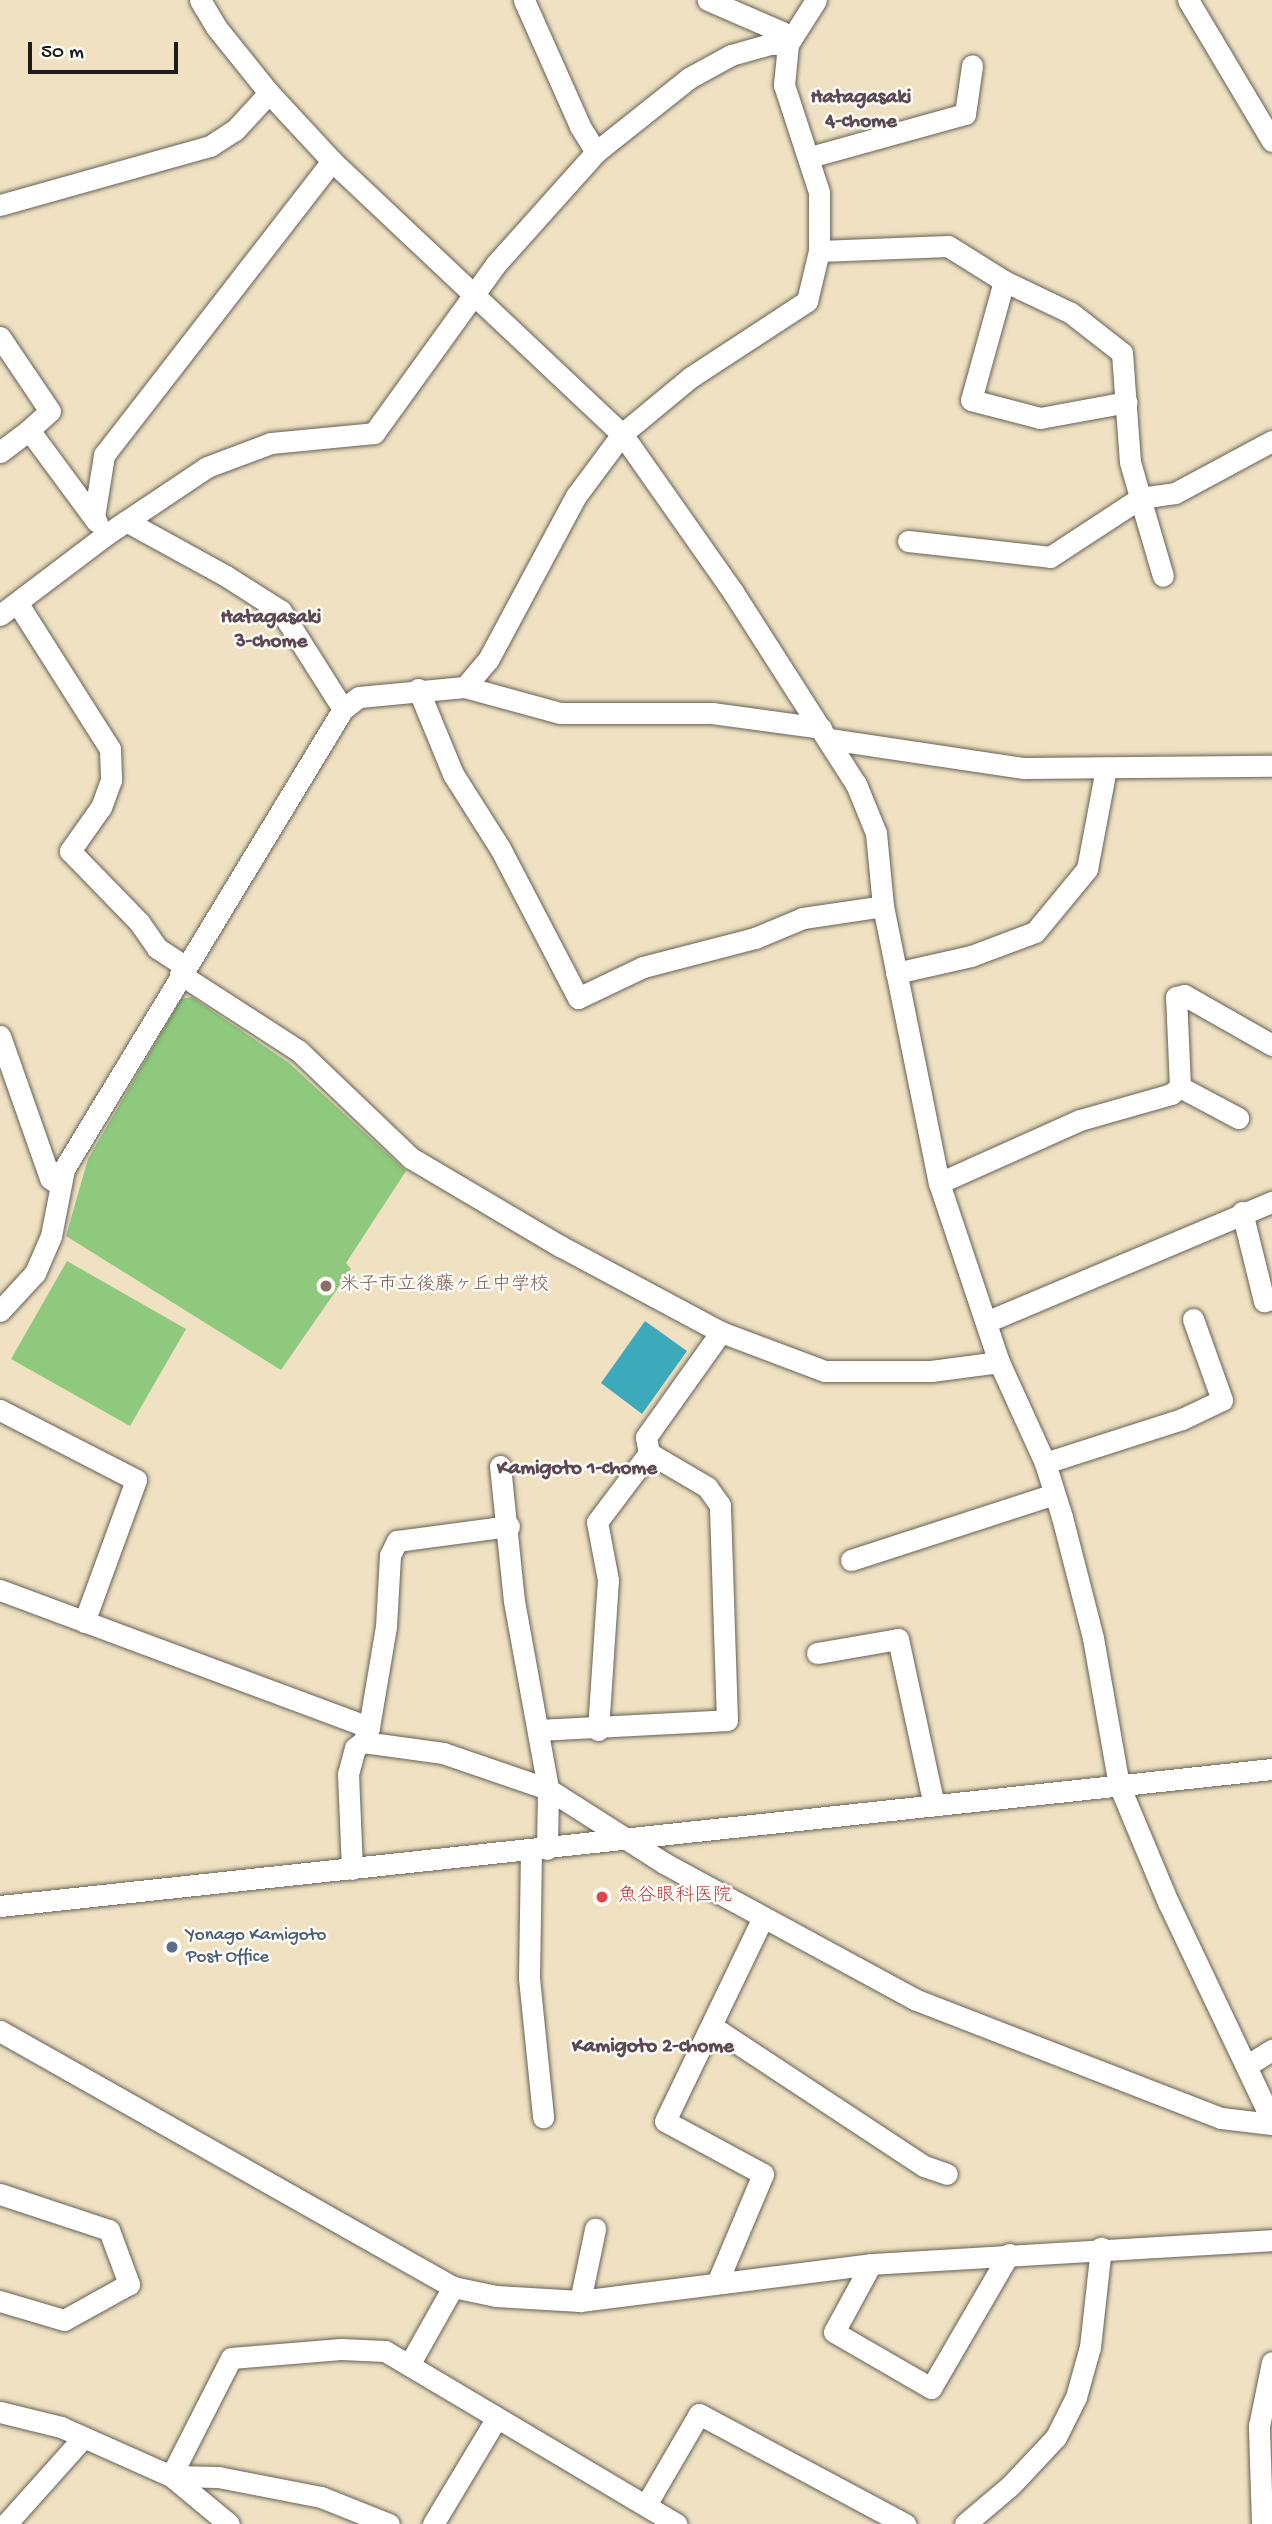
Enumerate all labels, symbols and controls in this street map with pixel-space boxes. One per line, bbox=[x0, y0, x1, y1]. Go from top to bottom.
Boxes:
scale bar bbox=[32, 28, 182, 72]
text: 50 m bbox=[41, 41, 84, 66]
district label: Hatagasaki 4-chome bbox=[811, 86, 911, 136]
district label: Hatagasaki 3-chome bbox=[221, 606, 321, 656]
place label: 米子市立後藤ヶ丘中学校 bbox=[340, 1275, 549, 1297]
marker: 米子市立後藤ヶ丘中学校 bbox=[318, 1278, 334, 1294]
district label: Kamigoto 1-chome bbox=[497, 1457, 657, 1483]
place label: 魚谷眼科医院 bbox=[618, 1886, 732, 1908]
marker: 魚谷眼科医院 bbox=[592, 1887, 612, 1907]
place label: Yonago Kamigoto Post Office bbox=[186, 1925, 326, 1969]
marker: Yonago Kamigoto Post Office bbox=[164, 1939, 180, 1955]
district label: Kamigoto 2-chome bbox=[572, 2035, 734, 2061]

